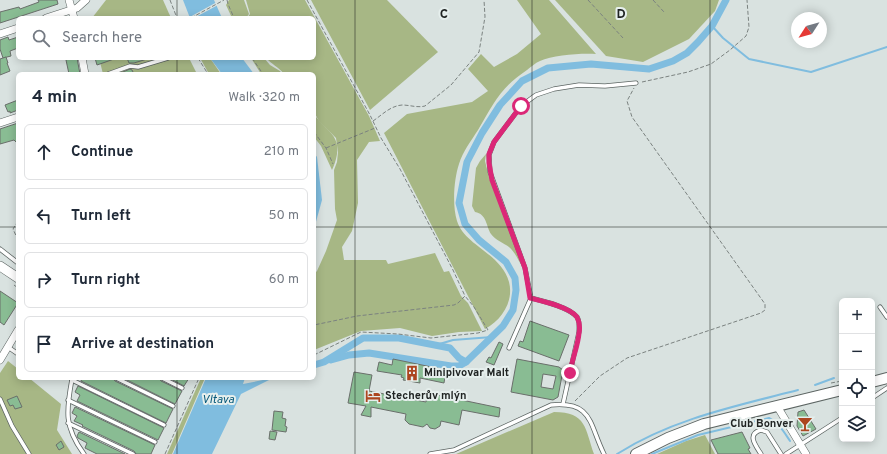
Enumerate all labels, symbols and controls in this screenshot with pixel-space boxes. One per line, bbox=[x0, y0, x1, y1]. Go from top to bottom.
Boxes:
text: C bbox=[440, 7, 448, 23]
text: D bbox=[616, 7, 626, 23]
north arrow bbox=[791, 12, 827, 48]
search box bbox=[16, 16, 316, 60]
icon: search bbox=[30, 27, 52, 49]
text: Search here bbox=[62, 29, 142, 48]
text: 4 min bbox=[32, 87, 77, 109]
text: Walk · 320 m bbox=[228, 90, 300, 106]
route start bbox=[512, 97, 530, 115]
icon: ahead bbox=[33, 141, 55, 163]
text: Continue bbox=[71, 143, 133, 162]
text: 210 m bbox=[264, 144, 299, 160]
icon: left bbox=[33, 205, 55, 227]
text: Turn left bbox=[71, 207, 131, 226]
text: 50 m bbox=[269, 208, 299, 224]
icon: right bbox=[33, 269, 55, 291]
text: Turn right bbox=[71, 271, 140, 290]
text: 60 m bbox=[269, 272, 299, 288]
map controls bbox=[839, 298, 875, 442]
button: + bbox=[839, 298, 875, 334]
icon: arrive bbox=[33, 333, 55, 355]
button: − bbox=[839, 334, 875, 370]
text: Arrive at destination bbox=[71, 335, 214, 354]
building icon: Minipivovar Malt bbox=[403, 364, 421, 382]
route end bbox=[561, 364, 579, 382]
place label: Minipivovar Malt bbox=[424, 366, 509, 380]
button: locate bbox=[839, 370, 875, 406]
hotel icon: Stecherův mlýn bbox=[364, 387, 382, 405]
place label: Stecherův mlýn bbox=[385, 389, 467, 403]
water label: Vltava bbox=[202, 392, 235, 408]
button: layers bbox=[839, 406, 875, 442]
bar icon: Club Bonver bbox=[796, 415, 814, 433]
place label: Club Bonver bbox=[730, 417, 793, 431]

